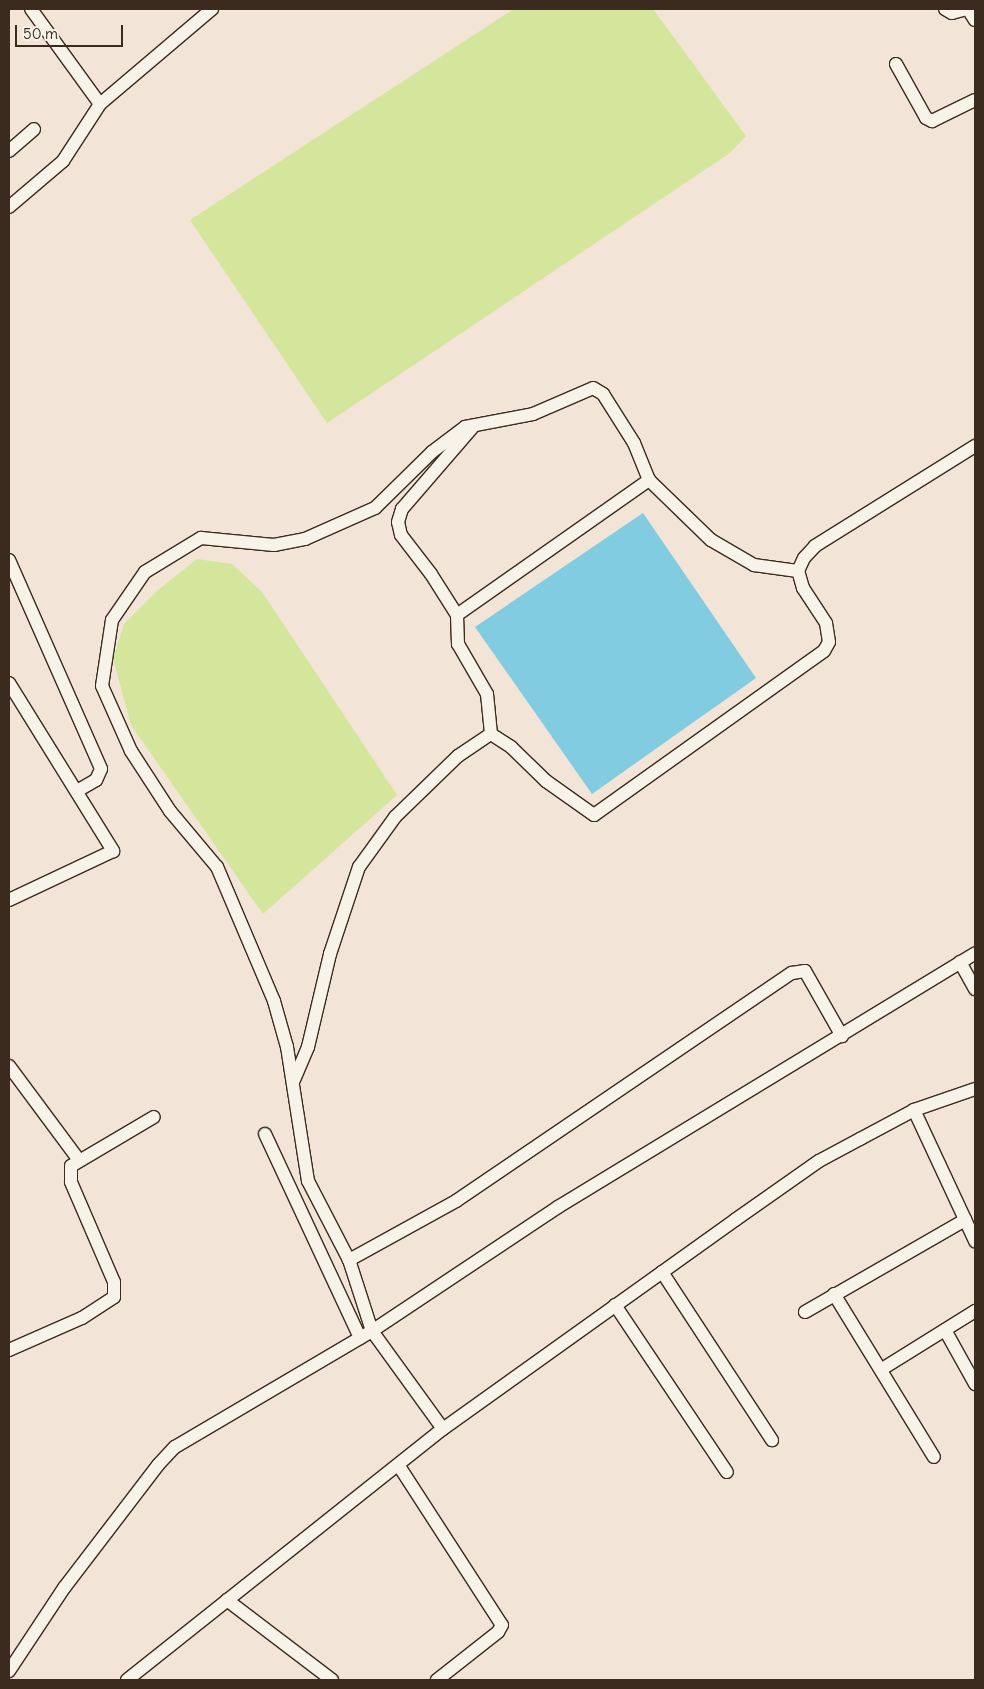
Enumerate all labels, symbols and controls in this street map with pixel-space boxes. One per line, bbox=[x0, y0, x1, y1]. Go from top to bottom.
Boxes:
scale bar bbox=[18, 15, 125, 47]
text: 50 m bbox=[23, 24, 58, 43]

